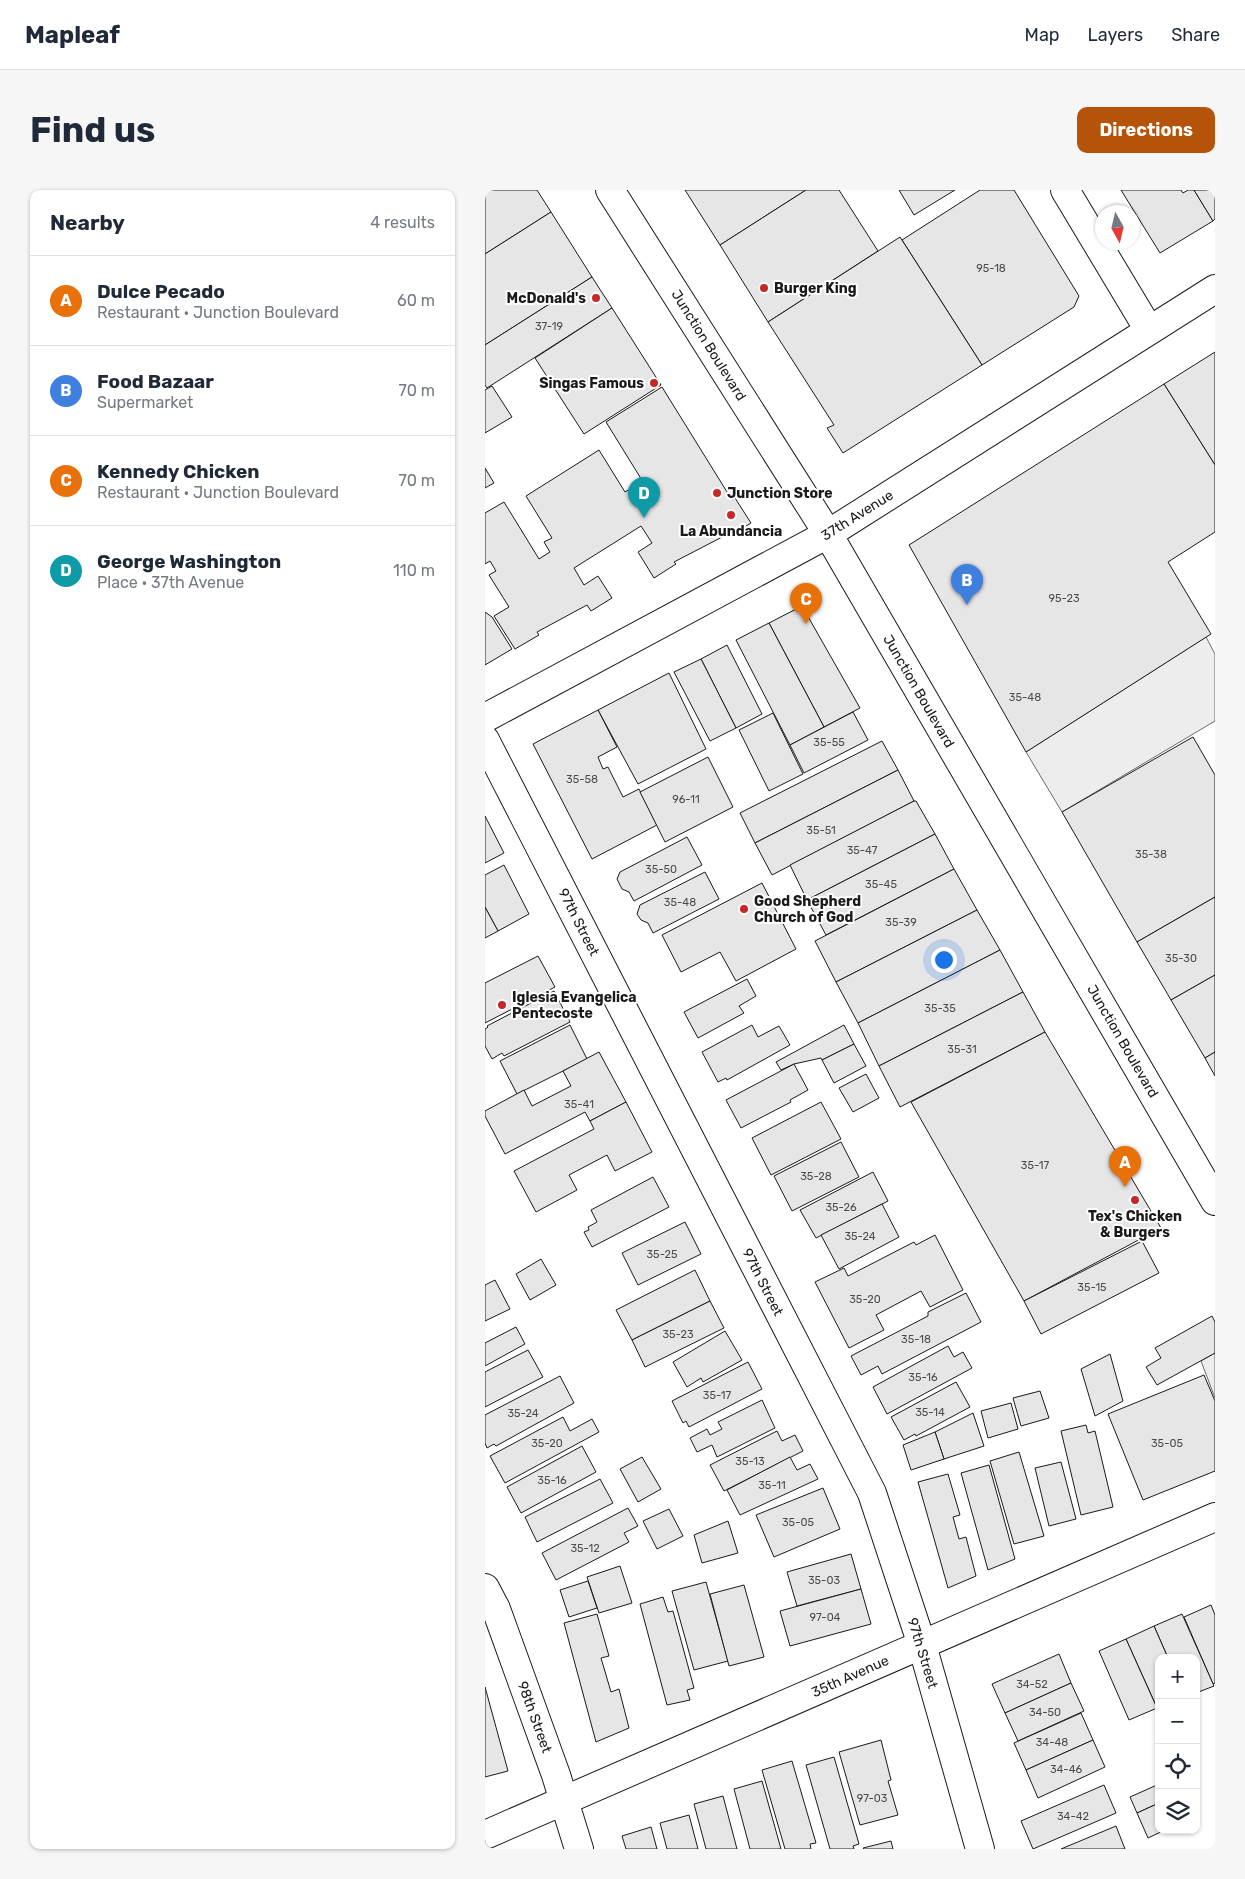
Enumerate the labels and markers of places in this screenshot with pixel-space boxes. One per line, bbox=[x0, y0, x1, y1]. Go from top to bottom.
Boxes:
place label: Burger King bbox=[774, 280, 857, 297]
marker: Burger King bbox=[758, 282, 770, 294]
place label: McDonald's bbox=[507, 290, 586, 307]
marker: McDonald's bbox=[590, 292, 602, 304]
place label: Singas Famous bbox=[539, 375, 644, 392]
marker: Singas Famous bbox=[648, 377, 660, 389]
pin: D bbox=[628, 477, 660, 518]
place label: Junction Store bbox=[727, 485, 833, 502]
marker: Junction Store bbox=[711, 487, 723, 499]
marker: La Abundancia bbox=[725, 509, 737, 521]
place label: La Abundancia bbox=[680, 523, 782, 540]
pin: B bbox=[951, 564, 983, 605]
pin: C bbox=[790, 583, 822, 624]
place label: Good Shepherd Church of God bbox=[754, 893, 861, 926]
marker: Good Shepherd Church of God bbox=[738, 903, 750, 915]
place label: Iglesia Evangelica Pentecoste bbox=[512, 989, 637, 1022]
marker: Iglesia Evangelica Pentecoste bbox=[496, 999, 508, 1011]
pin: A bbox=[1109, 1146, 1141, 1187]
marker: Tex's Chicken & Burgers bbox=[1129, 1194, 1141, 1206]
place label: Tex's Chicken & Burgers bbox=[1088, 1208, 1182, 1241]

